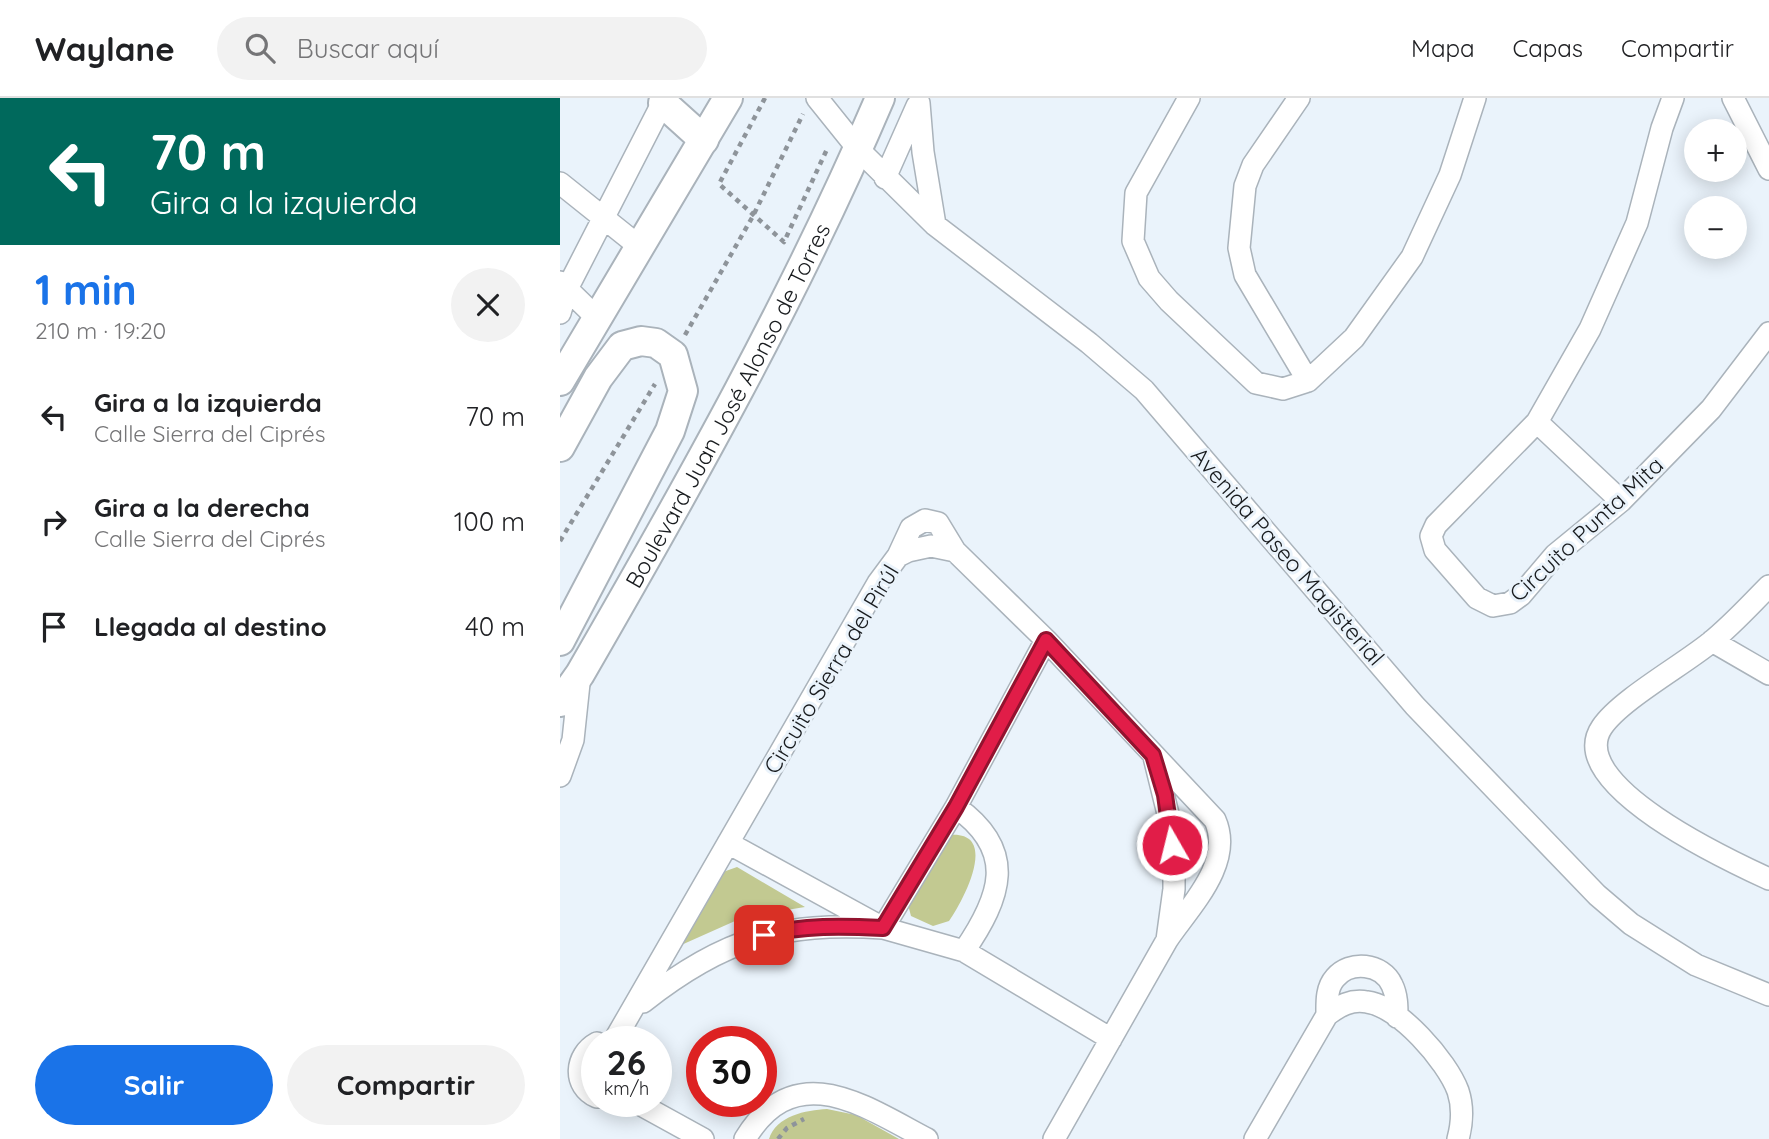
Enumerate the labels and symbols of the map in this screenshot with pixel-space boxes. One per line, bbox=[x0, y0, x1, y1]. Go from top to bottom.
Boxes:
street label: Boulevard Juan José Alonso de Torres bbox=[618, 218, 836, 593]
street label: Avenida Paseo Magisterial bbox=[1185, 441, 1391, 671]
street label: Circuito Punta Mita bbox=[1503, 450, 1669, 608]
street label: Circuito Sierra del Pirúl bbox=[757, 559, 905, 779]
position arrow bbox=[1135, 808, 1209, 882]
pin bbox=[734, 905, 794, 965]
speed limit sign: 30 bbox=[686, 1026, 777, 1117]

